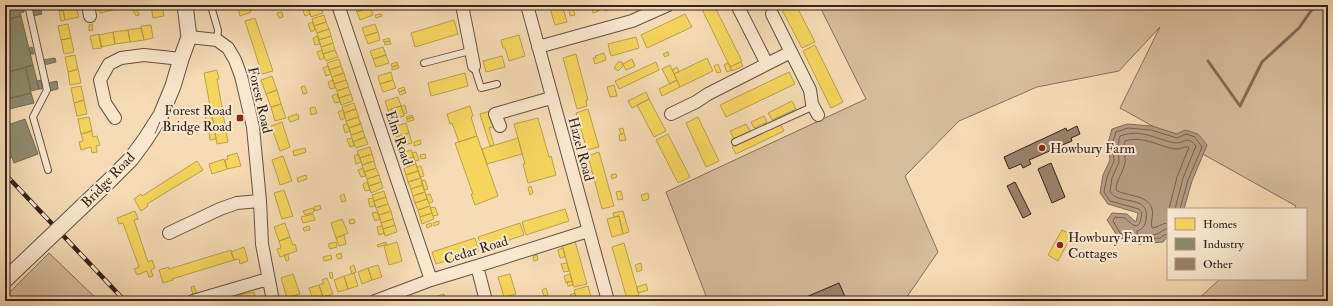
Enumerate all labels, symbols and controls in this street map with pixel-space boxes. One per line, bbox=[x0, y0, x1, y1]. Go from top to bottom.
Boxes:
street label: Forest Road bbox=[244, 65, 276, 135]
place label: Forest Road / Bridge Road bbox=[155, 102, 232, 135]
street label: Elm Road bbox=[382, 108, 416, 168]
marker: Forest Road / Bridge Road bbox=[235, 113, 245, 123]
street label: Hazel Road bbox=[564, 115, 598, 183]
place label: Howbury Farm bbox=[1050, 140, 1135, 158]
marker: Howbury Farm bbox=[1037, 143, 1047, 153]
street label: Bridge Road bbox=[78, 149, 138, 211]
legend bbox=[1167, 208, 1307, 280]
text: Homes bbox=[1203, 217, 1237, 232]
place label: Howbury Farm Cottages bbox=[1068, 229, 1153, 262]
street label: Cedar Road bbox=[442, 232, 510, 268]
text: Industry bbox=[1203, 237, 1245, 252]
marker: Howbury Farm Cottages bbox=[1055, 240, 1065, 250]
text: Other bbox=[1203, 257, 1233, 272]

